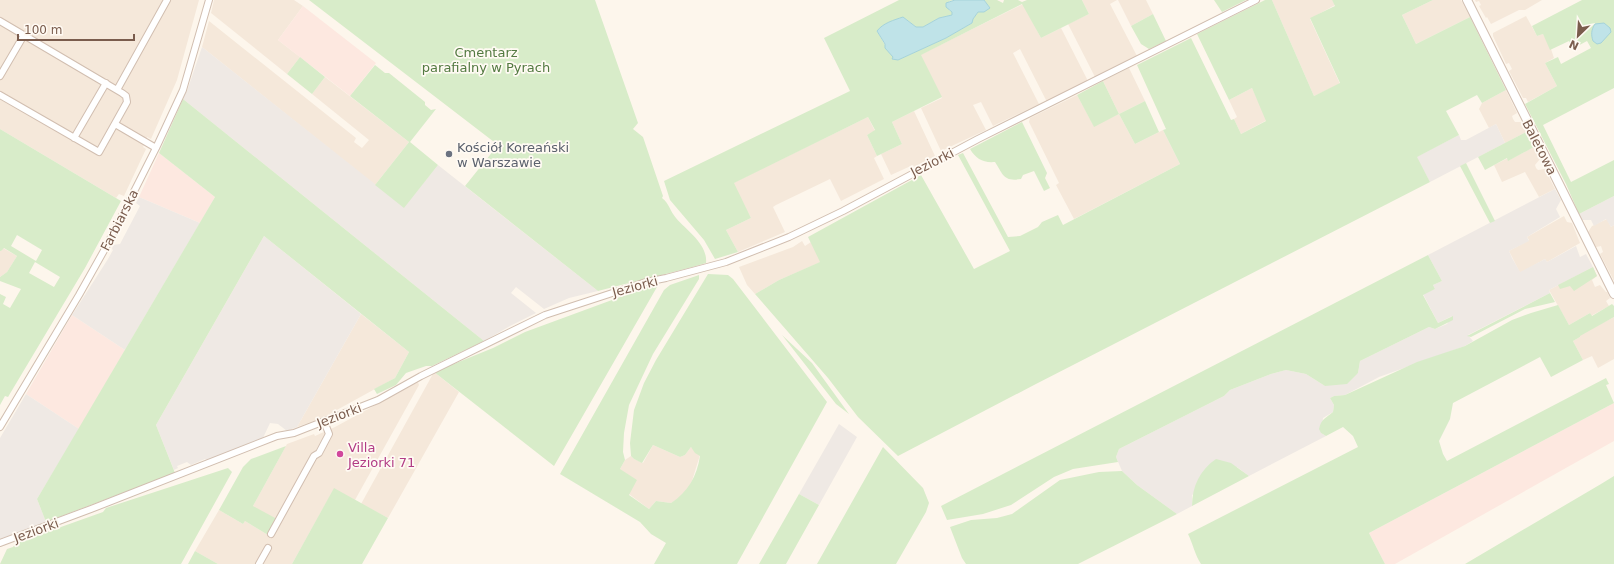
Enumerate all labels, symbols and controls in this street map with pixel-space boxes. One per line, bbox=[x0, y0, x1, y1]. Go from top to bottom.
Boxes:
scale bar bbox=[18, 16, 134, 42]
north arrow bbox=[1558, 16, 1598, 56]
text: 100 m bbox=[24, 23, 62, 37]
text: N bbox=[1567, 37, 1581, 52]
park label: Cmentarz parafialny w Pyrach bbox=[422, 45, 550, 75]
street label: Baletowa bbox=[1519, 117, 1560, 177]
place label: Kościół Koreański w Warszawie bbox=[457, 140, 569, 170]
street label: Jeziorki bbox=[907, 145, 956, 180]
marker: Kościół Koreański w Warszawie bbox=[444, 149, 454, 159]
street label: Farbiarska bbox=[98, 187, 141, 253]
street label: Jeziorki bbox=[610, 273, 660, 300]
street label: Jeziorki bbox=[314, 400, 364, 431]
place label: Villa Jeziorki 71 bbox=[347, 440, 415, 470]
marker: Villa Jeziorki 71 bbox=[335, 449, 345, 459]
street label: Jeziorki bbox=[11, 515, 61, 546]

